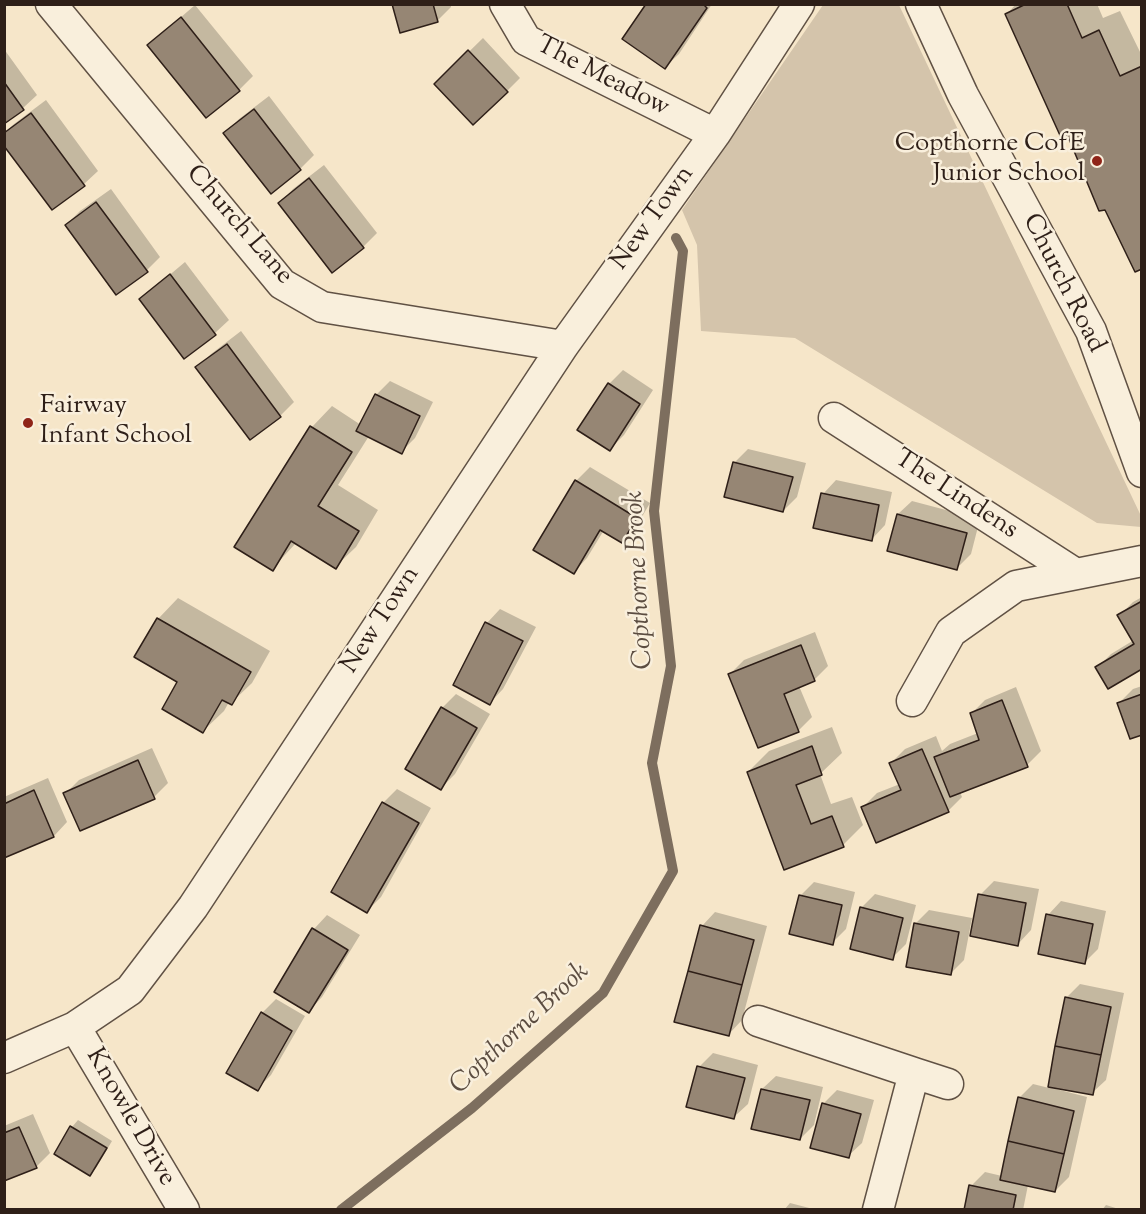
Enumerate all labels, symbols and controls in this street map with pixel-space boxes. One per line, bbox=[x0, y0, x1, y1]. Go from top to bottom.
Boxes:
street label: The Meadow bbox=[530, 31, 674, 125]
place label: Copthorne CofE Junior School bbox=[895, 130, 1085, 192]
marker: Copthorne CofE Junior School bbox=[1090, 154, 1104, 168]
street label: Church Lane bbox=[178, 160, 298, 292]
street label: New Town bbox=[606, 161, 702, 277]
street label: Church Road bbox=[1014, 209, 1110, 359]
place label: Fairway Infant School bbox=[40, 392, 192, 454]
marker: Fairway Infant School bbox=[21, 416, 35, 430]
street label: The Lindens bbox=[887, 444, 1023, 548]
water label: Copthorne Brook bbox=[620, 490, 662, 670]
street label: New Town bbox=[336, 562, 428, 680]
water label: Copthorne Brook bbox=[445, 957, 597, 1103]
street label: Knowle Drive bbox=[77, 1044, 181, 1192]

